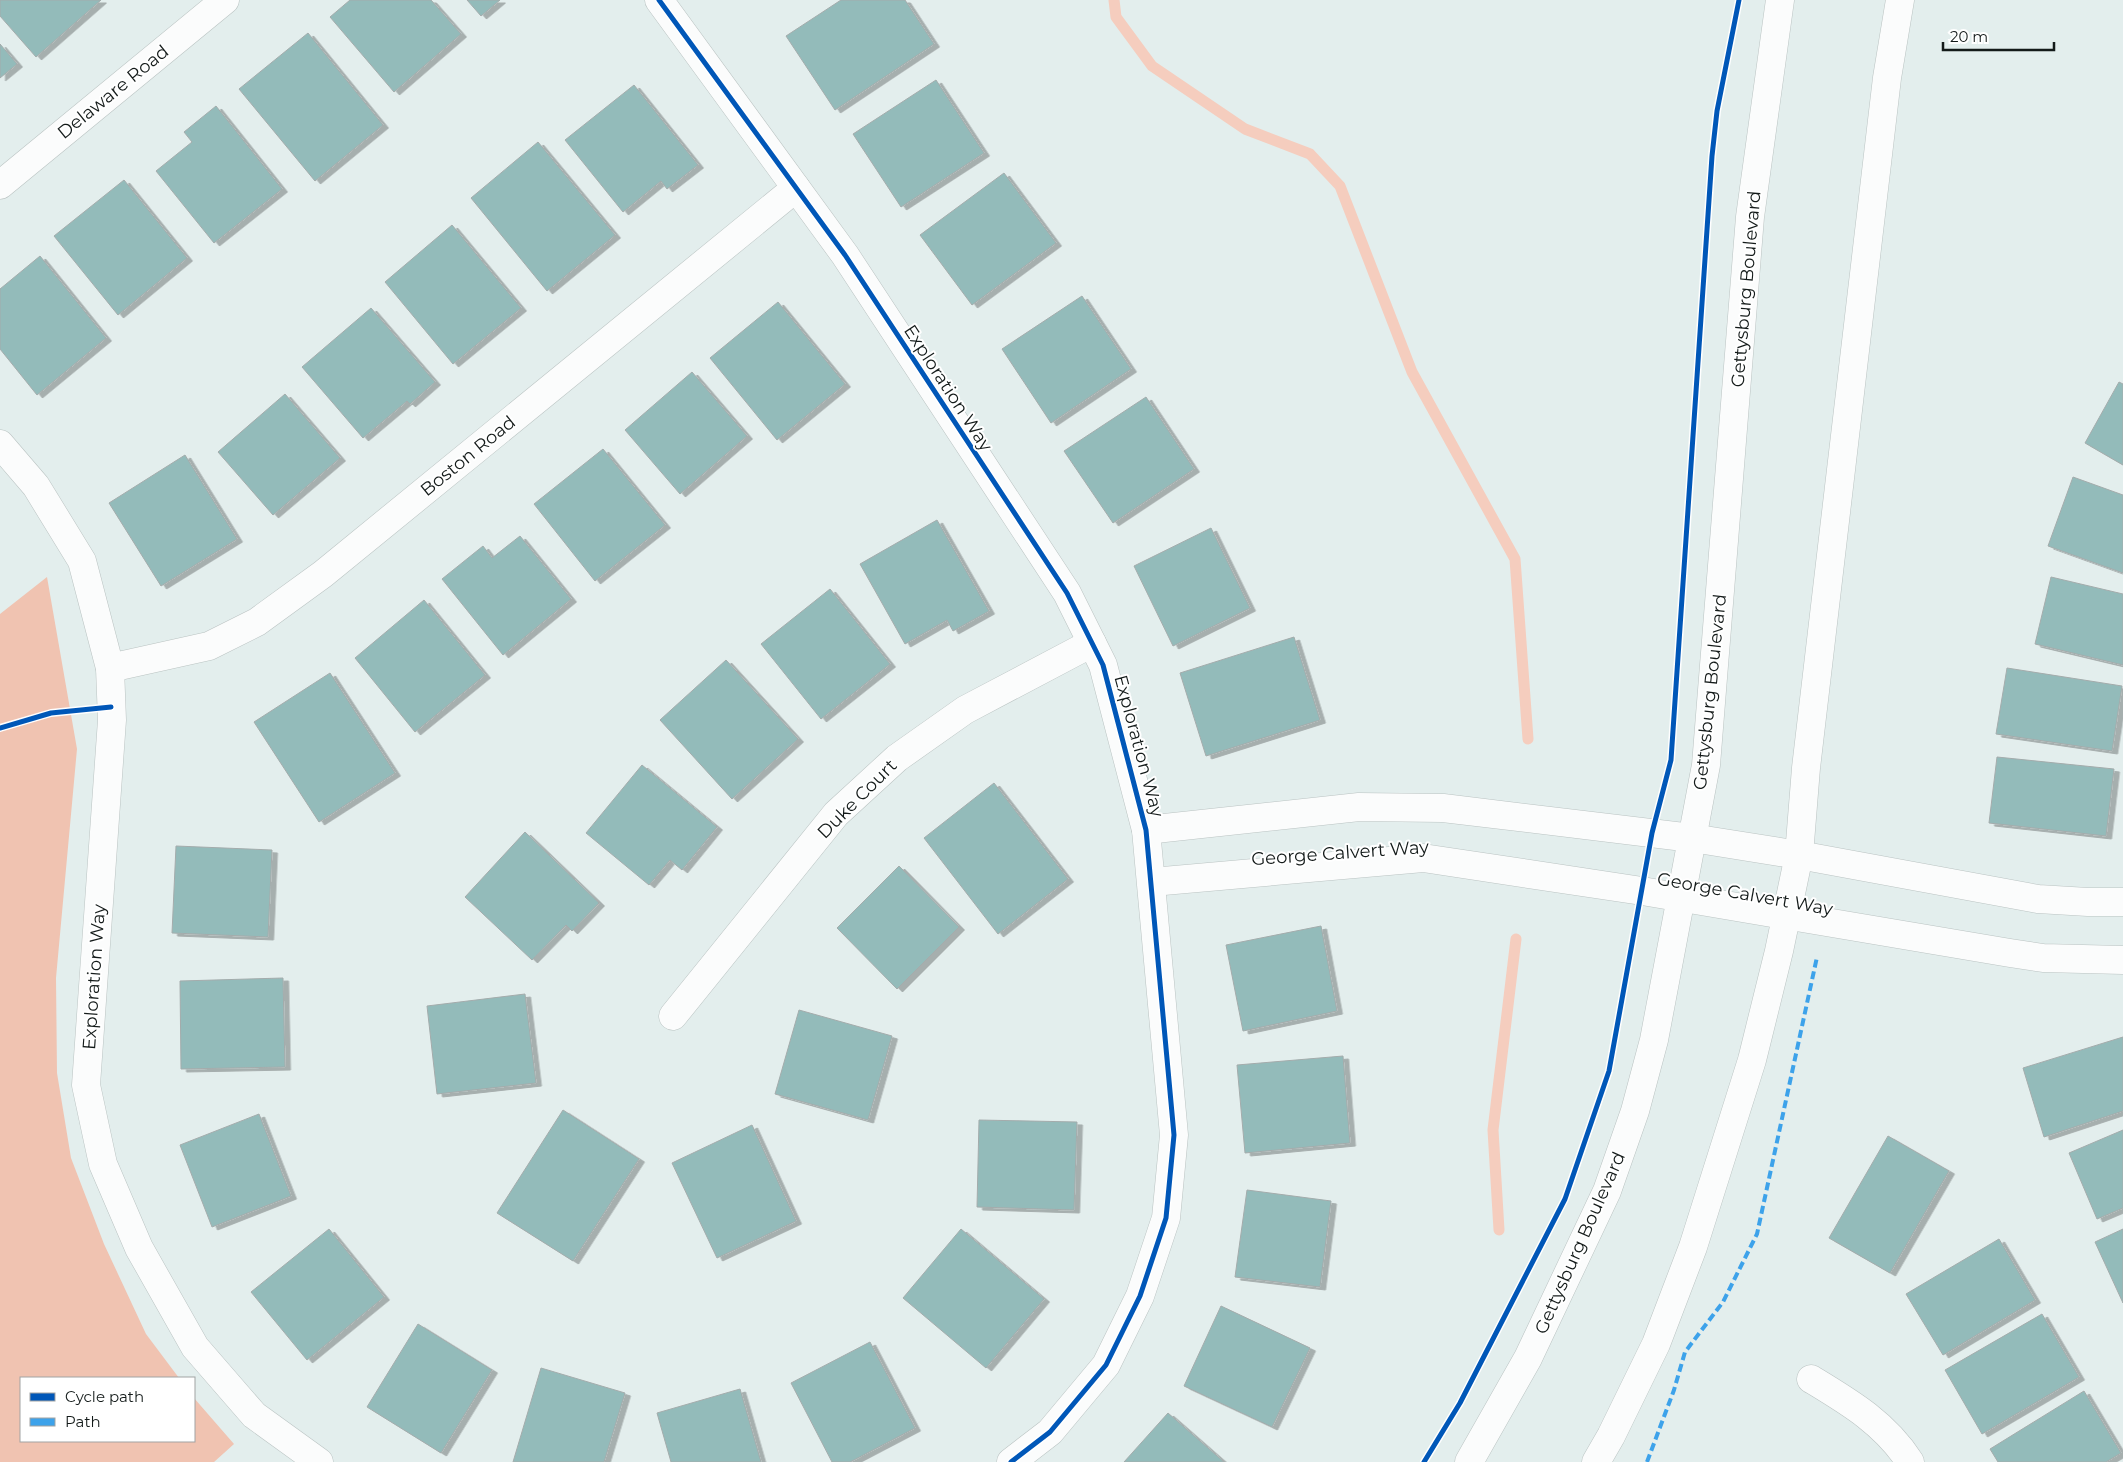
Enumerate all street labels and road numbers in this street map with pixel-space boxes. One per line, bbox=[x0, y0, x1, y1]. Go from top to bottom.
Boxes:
street label: Delaware Road bbox=[53, 40, 173, 144]
street label: Gettysburg Boulevard bbox=[1726, 190, 1766, 388]
street label: Exploration Way bbox=[899, 321, 997, 455]
street label: Boston Road bbox=[416, 411, 520, 501]
street label: Gettysburg Boulevard bbox=[1689, 593, 1731, 791]
street label: Exploration Way bbox=[1109, 673, 1169, 820]
street label: Duke Court bbox=[813, 755, 901, 843]
street label: George Calvert Way bbox=[1250, 836, 1430, 870]
street label: George Calvert Way bbox=[1655, 868, 1835, 920]
street label: Exploration Way bbox=[78, 903, 110, 1051]
street label: Gettysburg Boulevard bbox=[1530, 1149, 1630, 1337]

